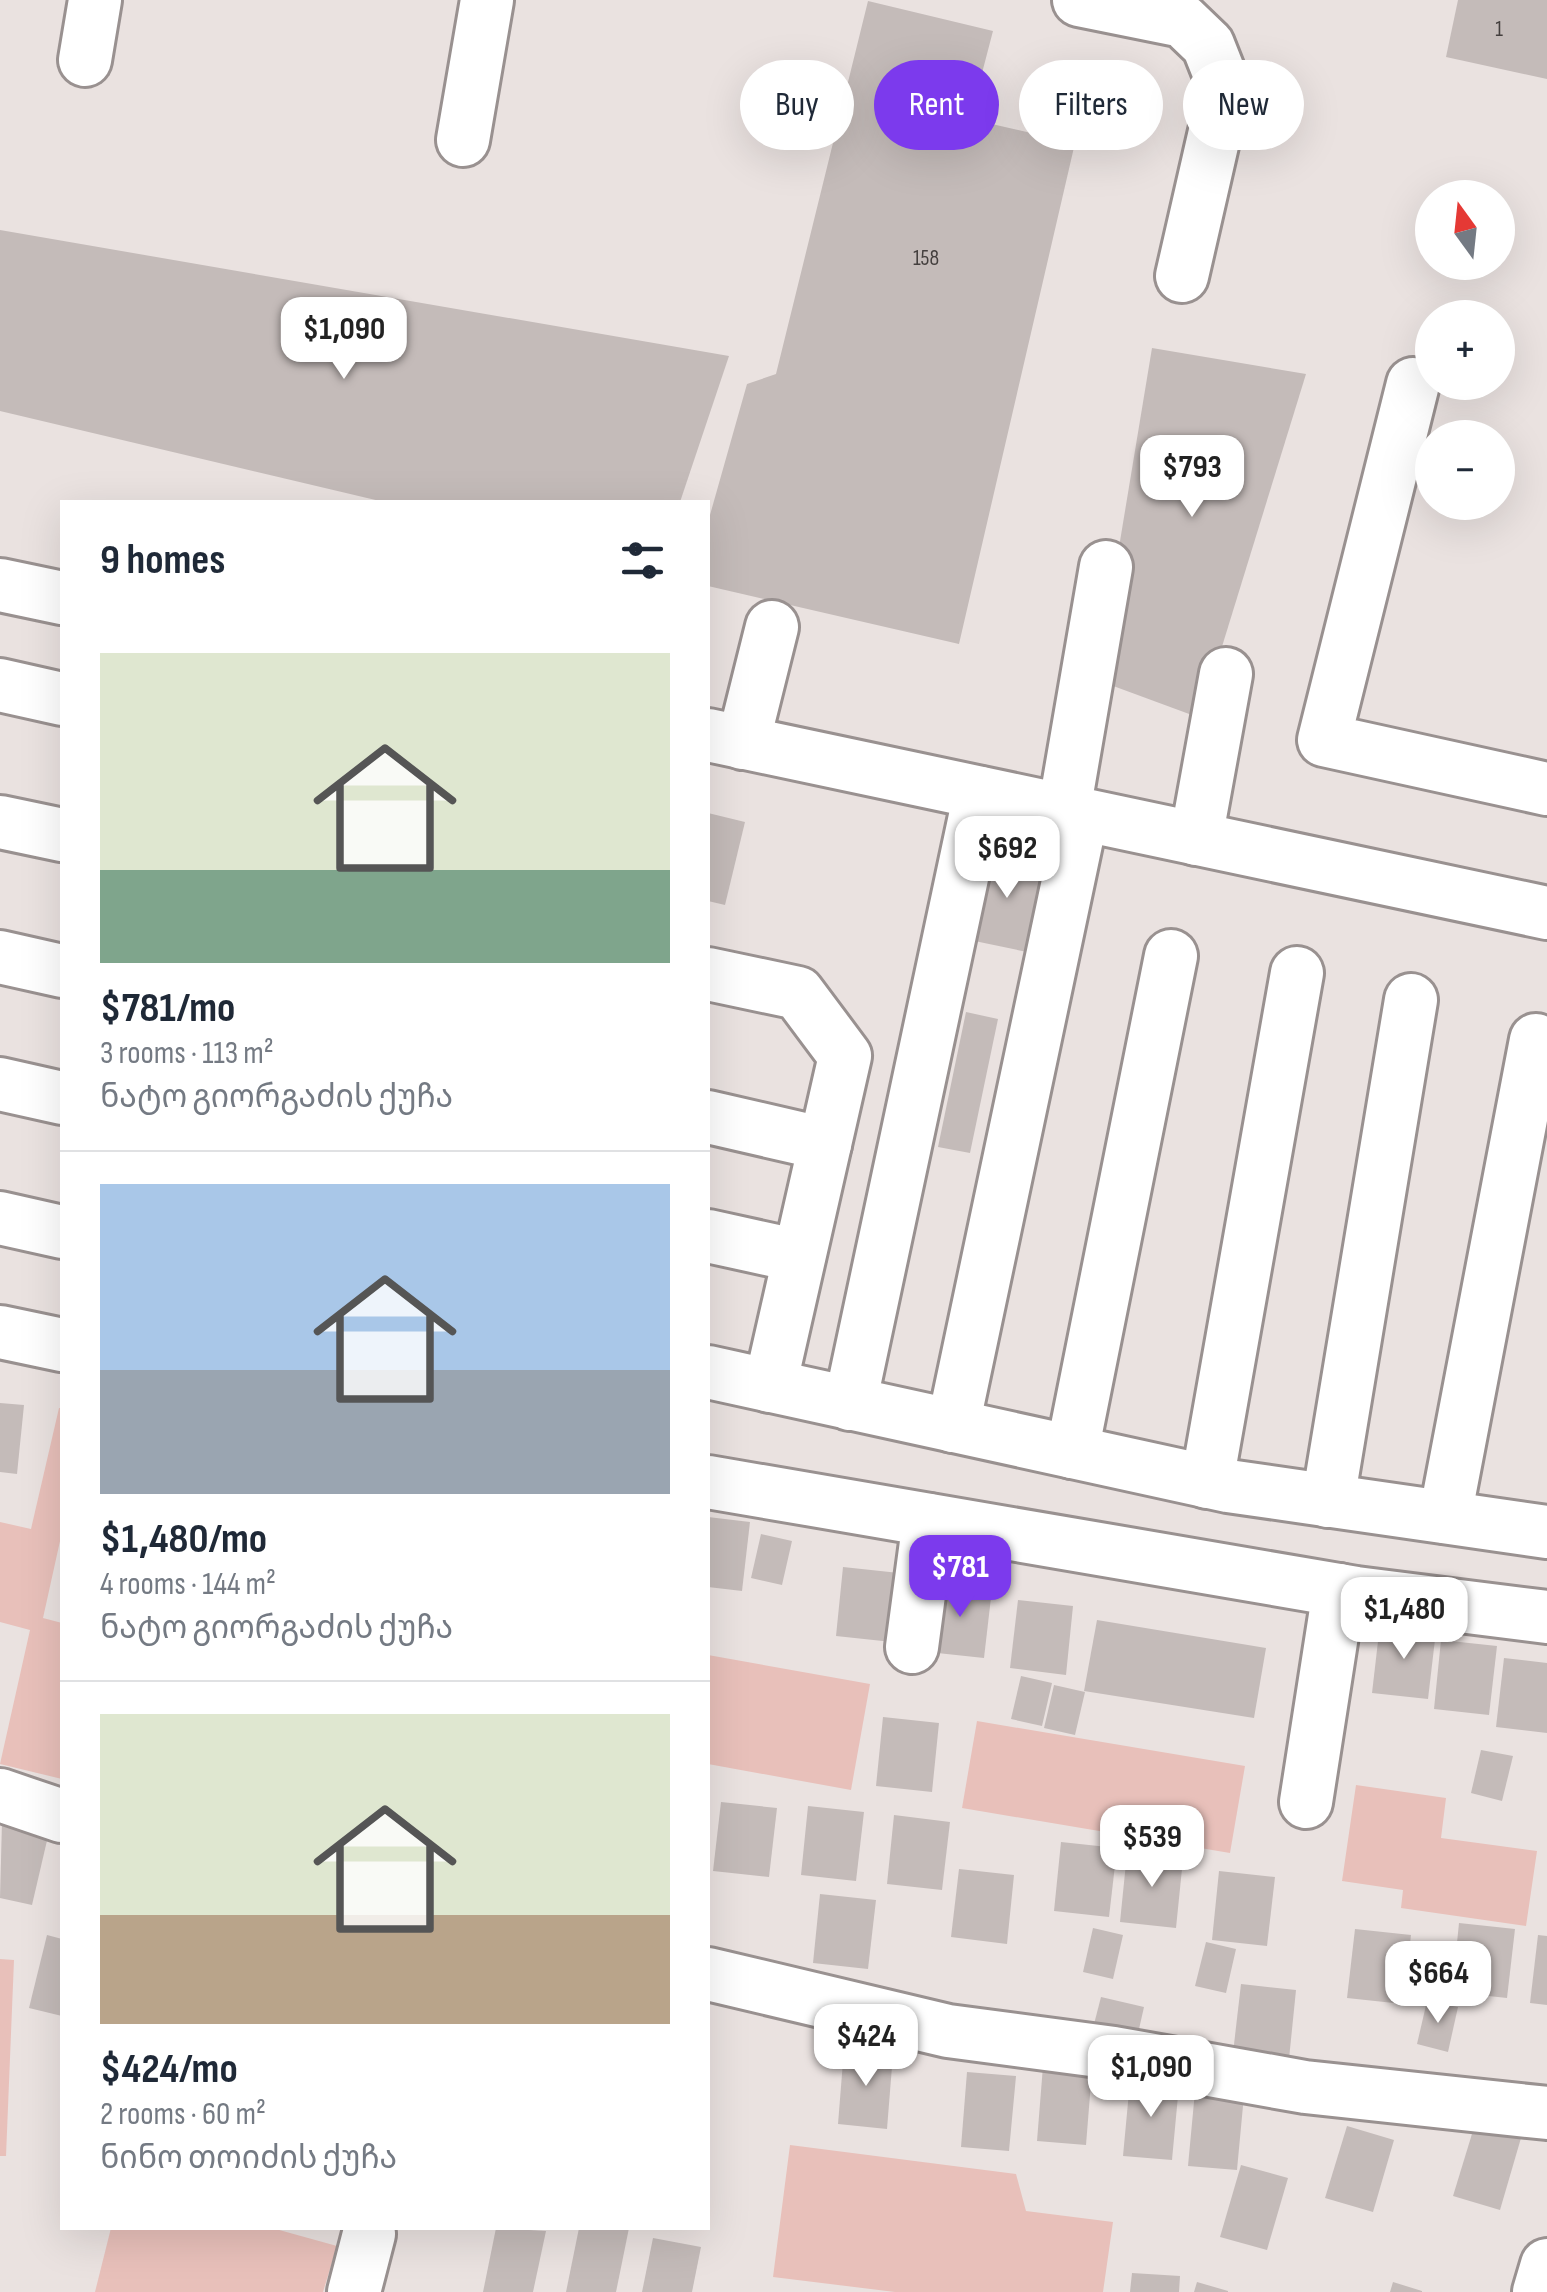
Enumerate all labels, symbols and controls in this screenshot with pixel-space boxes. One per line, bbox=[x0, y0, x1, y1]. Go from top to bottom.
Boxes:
house number: 1 bbox=[1495, 16, 1503, 43]
chip: Buy bbox=[740, 60, 854, 150]
chip: Rent bbox=[874, 60, 999, 150]
chip: Filters bbox=[1019, 60, 1163, 150]
chip: New bbox=[1183, 60, 1304, 150]
north arrow bbox=[1415, 180, 1515, 280]
map controls bbox=[1415, 180, 1515, 520]
house number: 158 bbox=[913, 245, 939, 272]
pin: $1,090 bbox=[263, 297, 425, 382]
button: + bbox=[1415, 300, 1515, 400]
text: $1,090 bbox=[303, 310, 385, 349]
button: − bbox=[1415, 420, 1515, 520]
pin: $793 bbox=[1133, 435, 1251, 520]
text: $793 bbox=[1162, 448, 1222, 487]
icon: filters bbox=[615, 533, 670, 588]
text: 9 homes bbox=[100, 535, 225, 586]
icon: home bbox=[295, 718, 475, 898]
pin: $692 bbox=[948, 816, 1066, 901]
text: $692 bbox=[977, 829, 1037, 868]
text: $781/mo bbox=[100, 983, 235, 1034]
text: 3 rooms · 113 m² bbox=[100, 1034, 274, 1073]
text: ნატო გიორგაძის ქუჩა bbox=[100, 1078, 453, 1117]
icon: home bbox=[295, 1249, 475, 1429]
text: $1,480/mo bbox=[100, 1514, 267, 1565]
pin: $781 bbox=[901, 1535, 1019, 1620]
text: $781 bbox=[931, 1548, 989, 1587]
text: 4 rooms · 144 m² bbox=[100, 1565, 276, 1604]
pin: $1,480 bbox=[1323, 1577, 1485, 1662]
text: $1,480 bbox=[1363, 1590, 1445, 1629]
text: ნატო გიორგაძის ქუჩა bbox=[100, 1609, 453, 1648]
icon: home bbox=[295, 1779, 475, 1959]
pin: $539 bbox=[1093, 1805, 1211, 1890]
text: $539 bbox=[1122, 1818, 1182, 1857]
pin: $664 bbox=[1379, 1941, 1497, 2026]
text: $664 bbox=[1407, 1954, 1469, 1993]
pin: $424 bbox=[807, 2004, 925, 2089]
text: $424 bbox=[836, 2017, 896, 2056]
pin: $1,090 bbox=[1070, 2035, 1232, 2120]
text: $424/mo bbox=[100, 2044, 238, 2095]
text: $1,090 bbox=[1110, 2048, 1192, 2087]
text: 2 rooms · 60 m² bbox=[100, 2095, 266, 2134]
text: ნინო თოიძის ქუჩა bbox=[100, 2139, 397, 2178]

